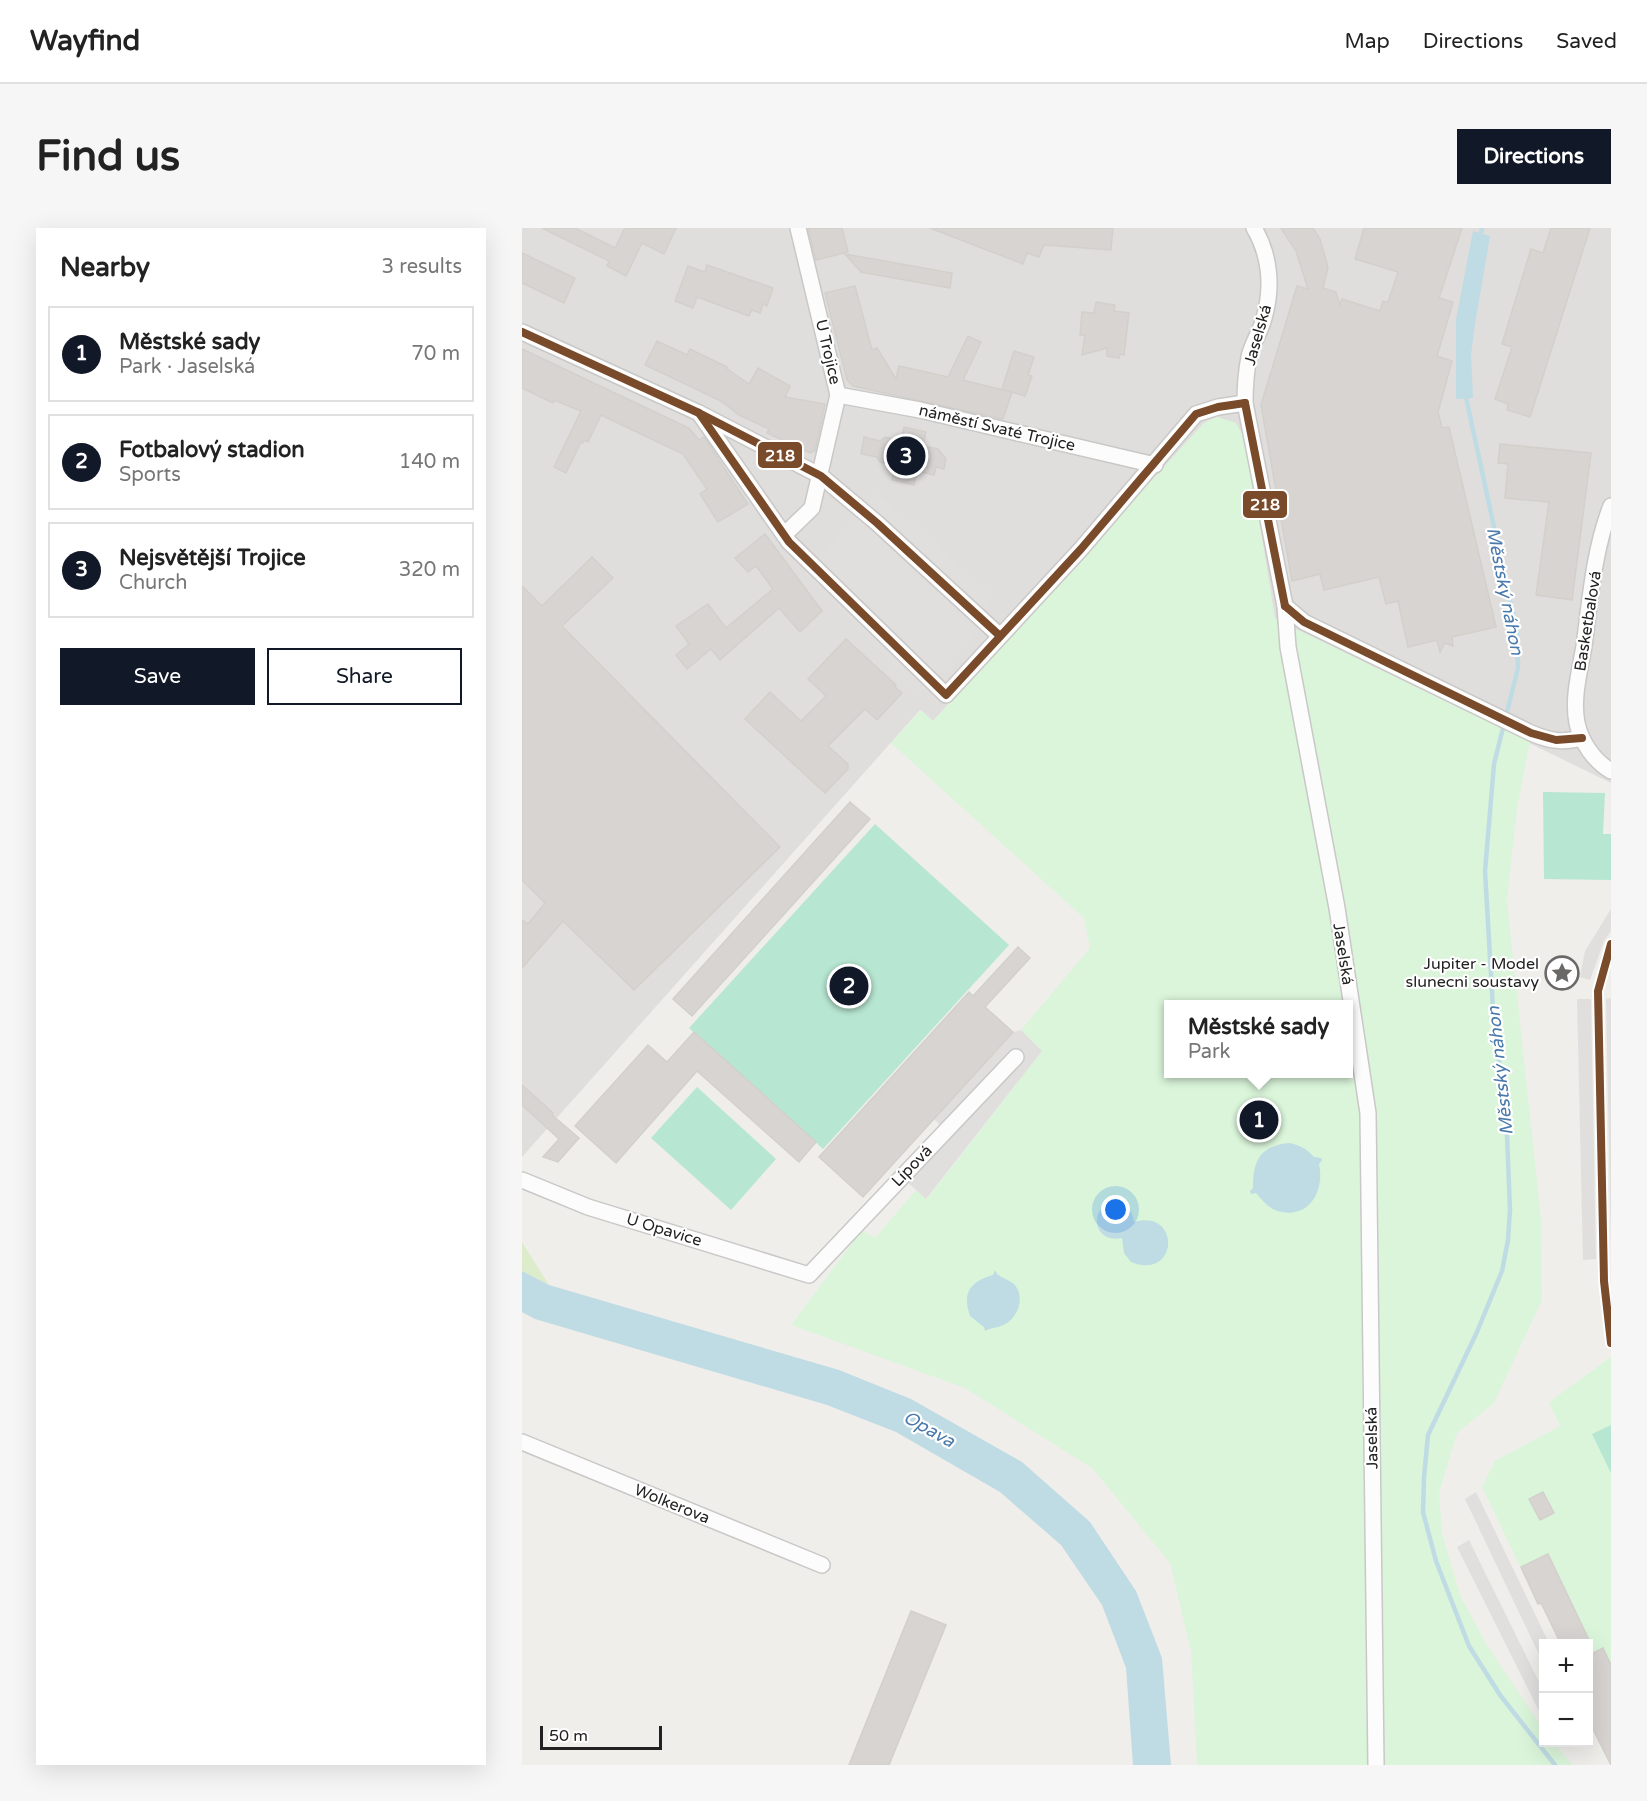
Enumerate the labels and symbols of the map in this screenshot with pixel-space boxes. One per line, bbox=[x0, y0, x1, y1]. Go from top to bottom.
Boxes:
street label: Jaselská bbox=[1240, 302, 1276, 368]
street label: U Trojice bbox=[811, 317, 845, 387]
street label: náměstí Svaté Trojice bbox=[917, 400, 1077, 456]
pin: 3 bbox=[886, 434, 926, 478]
line badge: 218 bbox=[757, 441, 803, 469]
text: 218 bbox=[765, 446, 795, 466]
line badge: 218 bbox=[1242, 490, 1288, 519]
text: 218 bbox=[1250, 495, 1280, 515]
water label: Městský náhon bbox=[1482, 525, 1528, 658]
street label: Basketbalová bbox=[1570, 569, 1606, 673]
street label: Jaselská bbox=[1328, 922, 1358, 986]
place label: Jupiter - Model slunecni soustavy bbox=[1406, 954, 1539, 992]
place icon: Jupiter - Model slunecni soustavy bbox=[1544, 955, 1580, 991]
pin: 2 bbox=[830, 964, 868, 1008]
water label: Městský náhon bbox=[1482, 1004, 1518, 1137]
pin: 1 bbox=[1240, 1098, 1278, 1142]
street label: Lípová bbox=[887, 1141, 937, 1191]
your location bbox=[1101, 1195, 1130, 1224]
street label: U Opavice bbox=[624, 1209, 704, 1251]
water label: Opava bbox=[899, 1406, 959, 1452]
street label: Jaselská bbox=[1361, 1407, 1383, 1469]
street label: Wolkerova bbox=[631, 1480, 713, 1528]
scale bar bbox=[540, 1723, 662, 1750]

